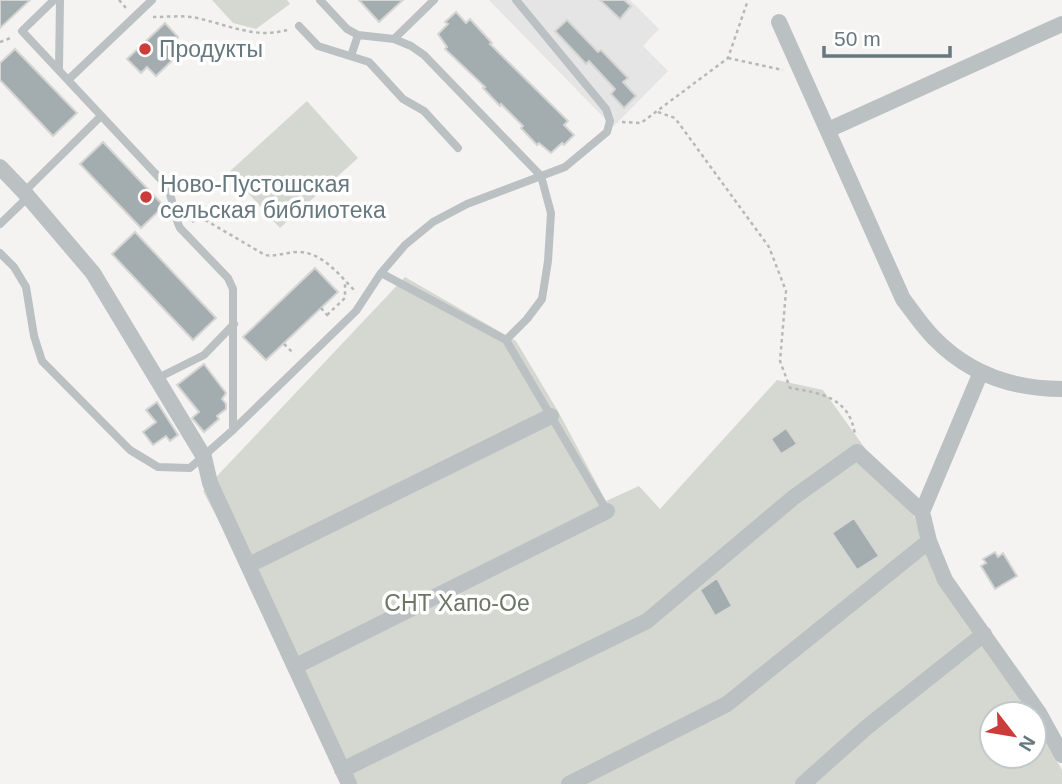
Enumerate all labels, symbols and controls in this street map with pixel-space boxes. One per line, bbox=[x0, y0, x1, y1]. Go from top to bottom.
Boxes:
scale bar bbox=[824, 14, 950, 58]
text: 50 m bbox=[834, 27, 881, 50]
place label: Продукты bbox=[159, 36, 263, 62]
marker: Продукты bbox=[137, 41, 153, 57]
place label: Ново-Пустошская сельская библиотека bbox=[160, 171, 386, 223]
marker: Ново-Пустошская сельская библиотека bbox=[138, 189, 154, 205]
park label: СНТ Хапо-Ое bbox=[384, 590, 530, 616]
north arrow bbox=[978, 700, 1048, 770]
text: N bbox=[1015, 732, 1040, 755]

